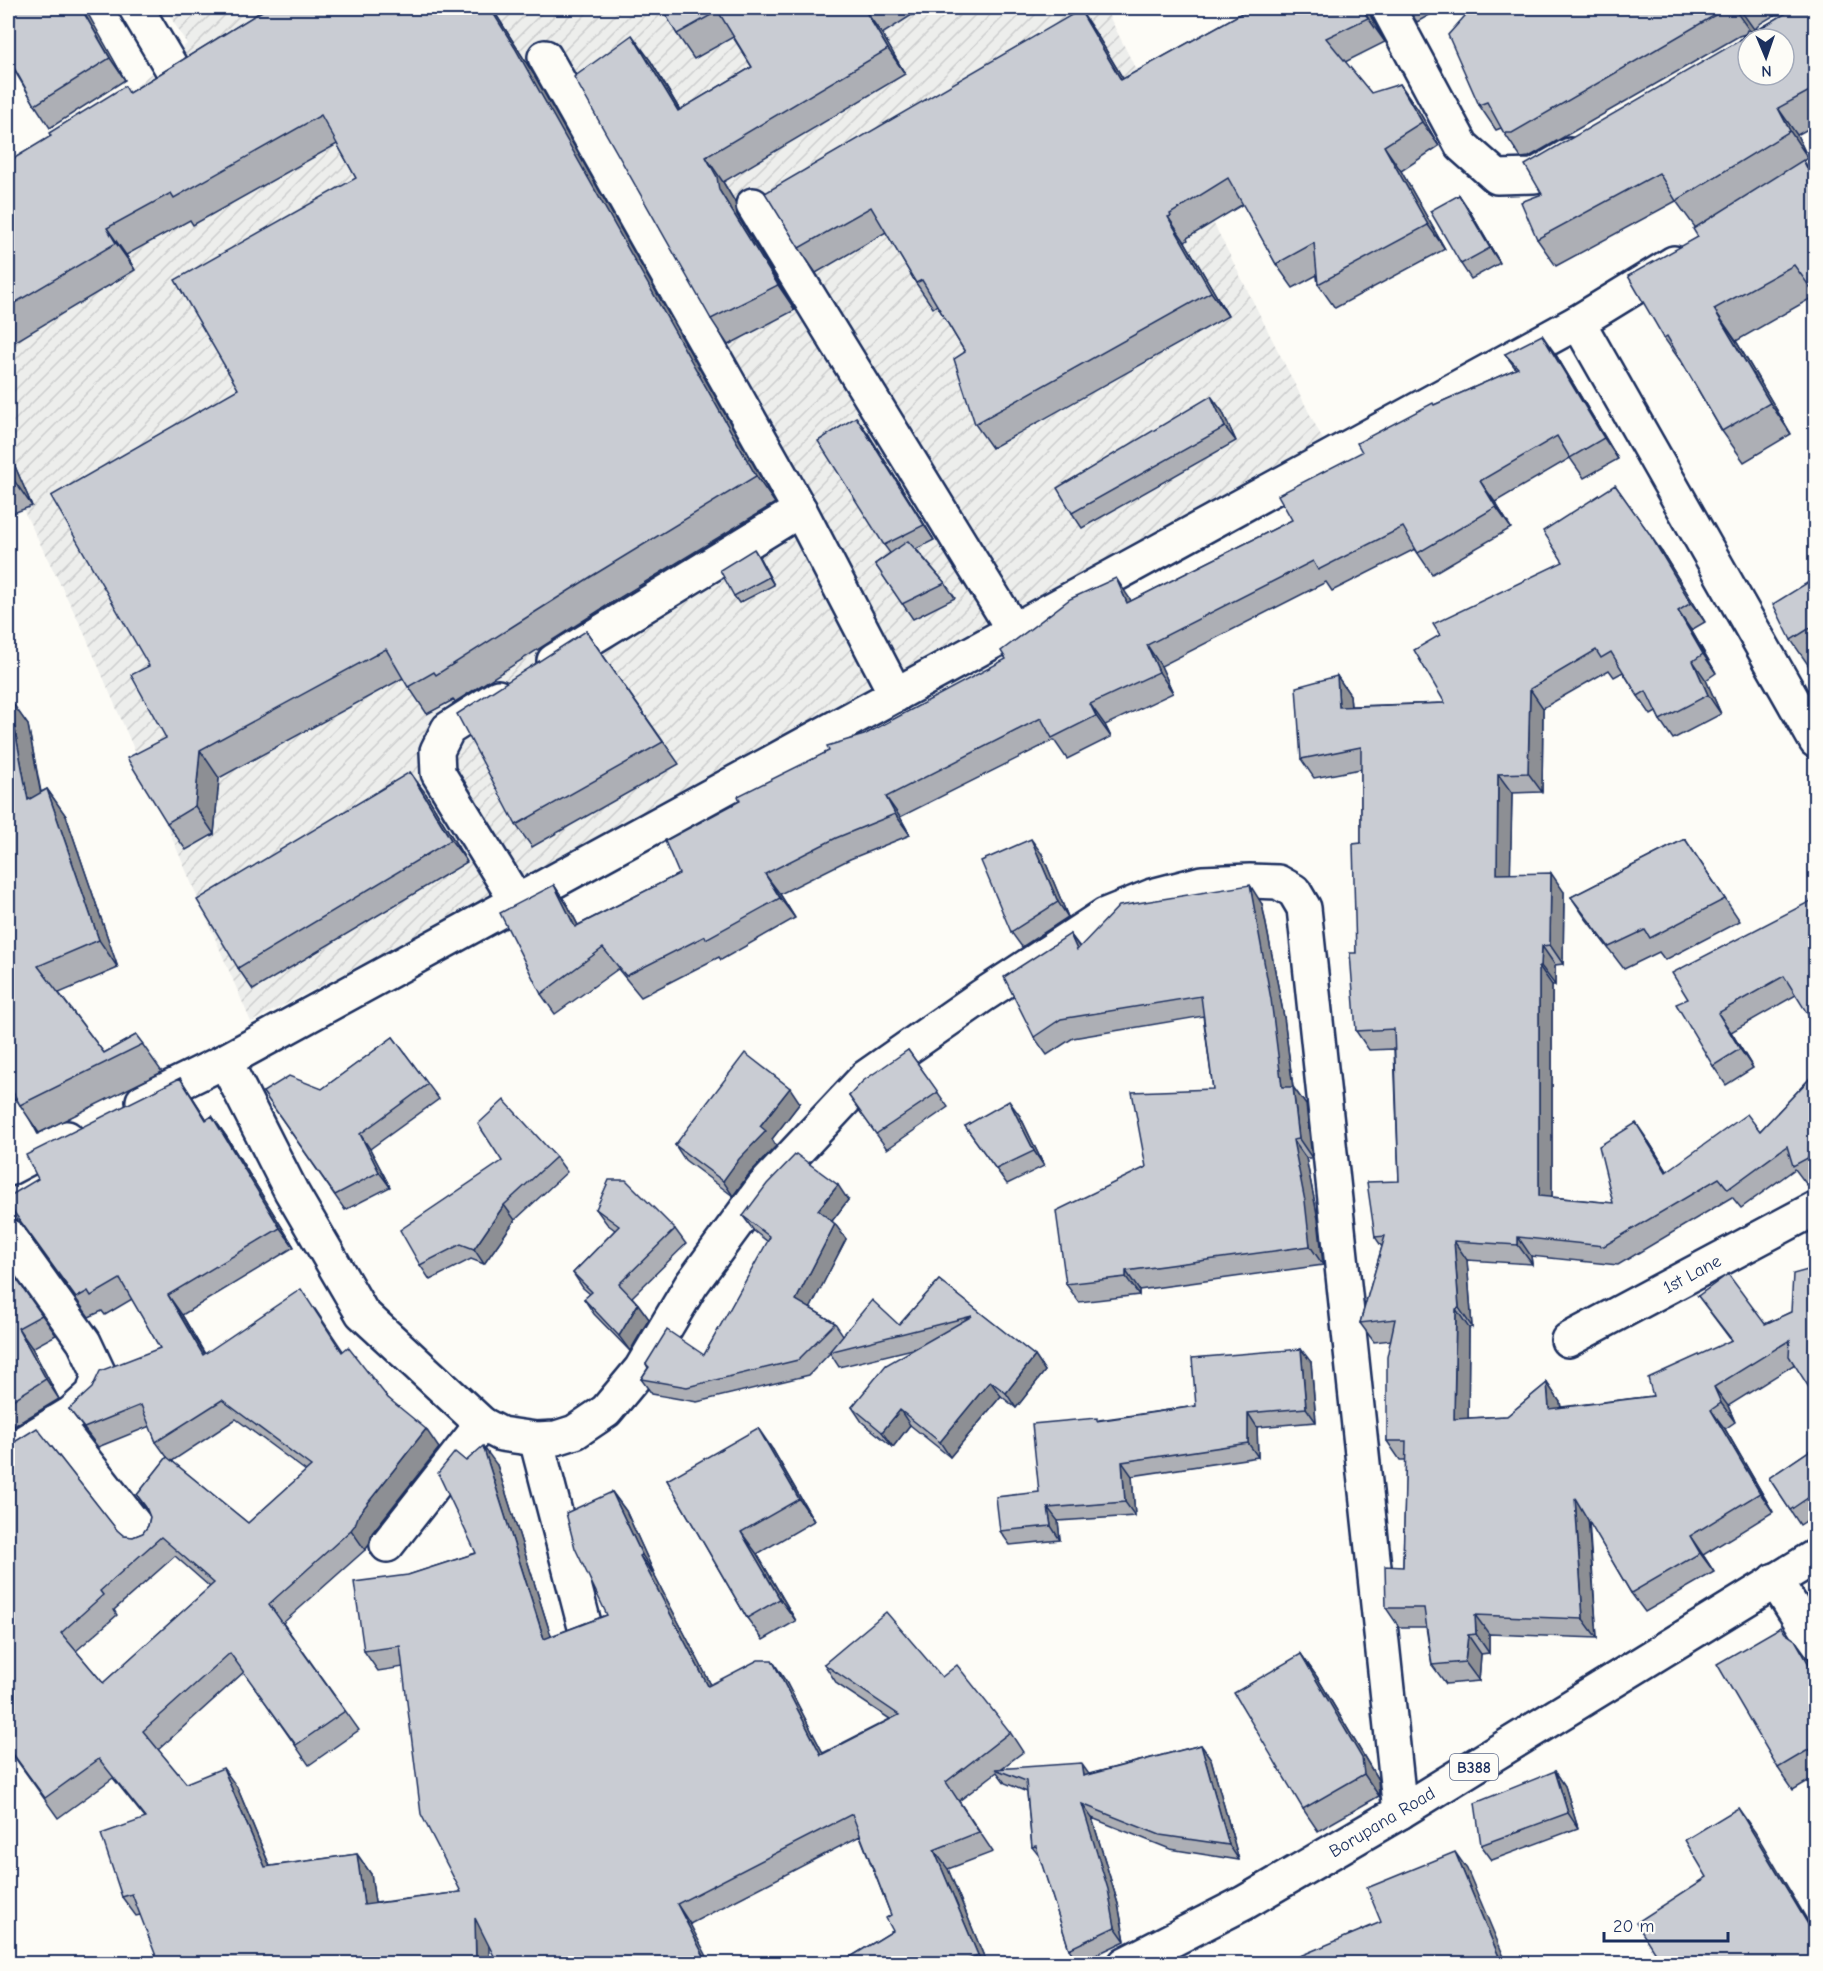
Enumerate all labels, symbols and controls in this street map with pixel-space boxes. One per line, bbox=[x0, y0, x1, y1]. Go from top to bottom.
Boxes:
north arrow bbox=[1736, 27, 1796, 87]
text: N bbox=[1761, 62, 1772, 80]
street label: 1st Lane bbox=[1660, 1250, 1725, 1298]
road number: B388 bbox=[1450, 1754, 1498, 1780]
street label: Borupana Road bbox=[1325, 1783, 1439, 1862]
scale bar bbox=[1604, 1905, 1728, 1943]
text: 20 m bbox=[1613, 1916, 1654, 1937]

